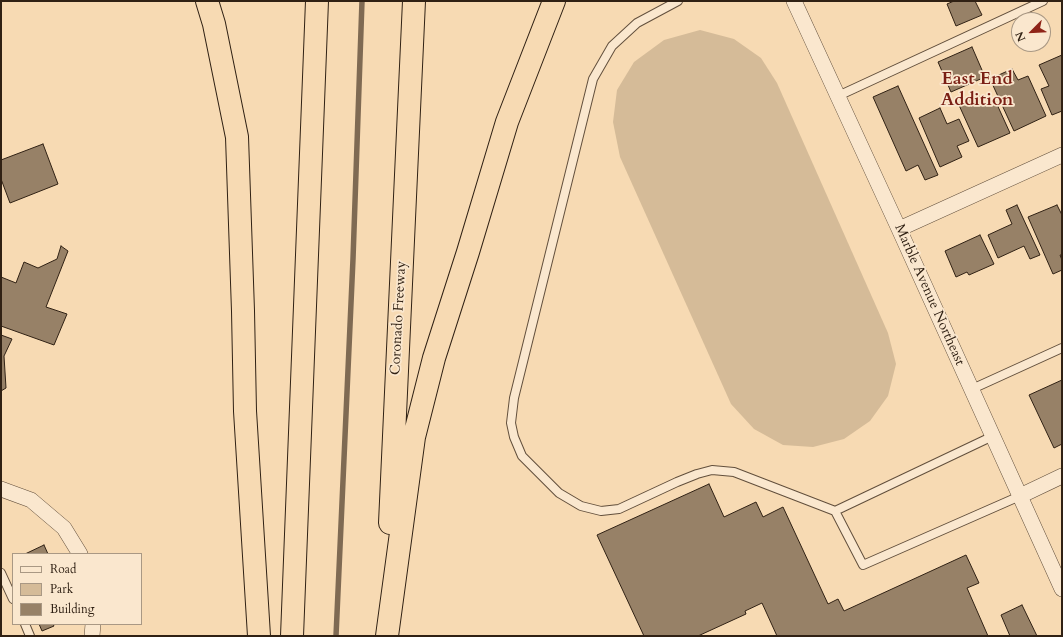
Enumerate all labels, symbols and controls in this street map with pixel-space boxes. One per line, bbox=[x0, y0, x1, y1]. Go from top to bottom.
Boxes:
north arrow bbox=[1011, 12, 1051, 52]
text: N bbox=[1012, 29, 1029, 44]
district label: East End Addition bbox=[941, 69, 1013, 112]
street label: Marble Avenue Northeast bbox=[890, 222, 968, 368]
street label: Coronado Freeway bbox=[388, 261, 410, 375]
legend bbox=[12, 553, 142, 625]
text: Road bbox=[50, 561, 76, 577]
text: Park bbox=[50, 581, 73, 597]
text: Building bbox=[50, 601, 94, 617]

